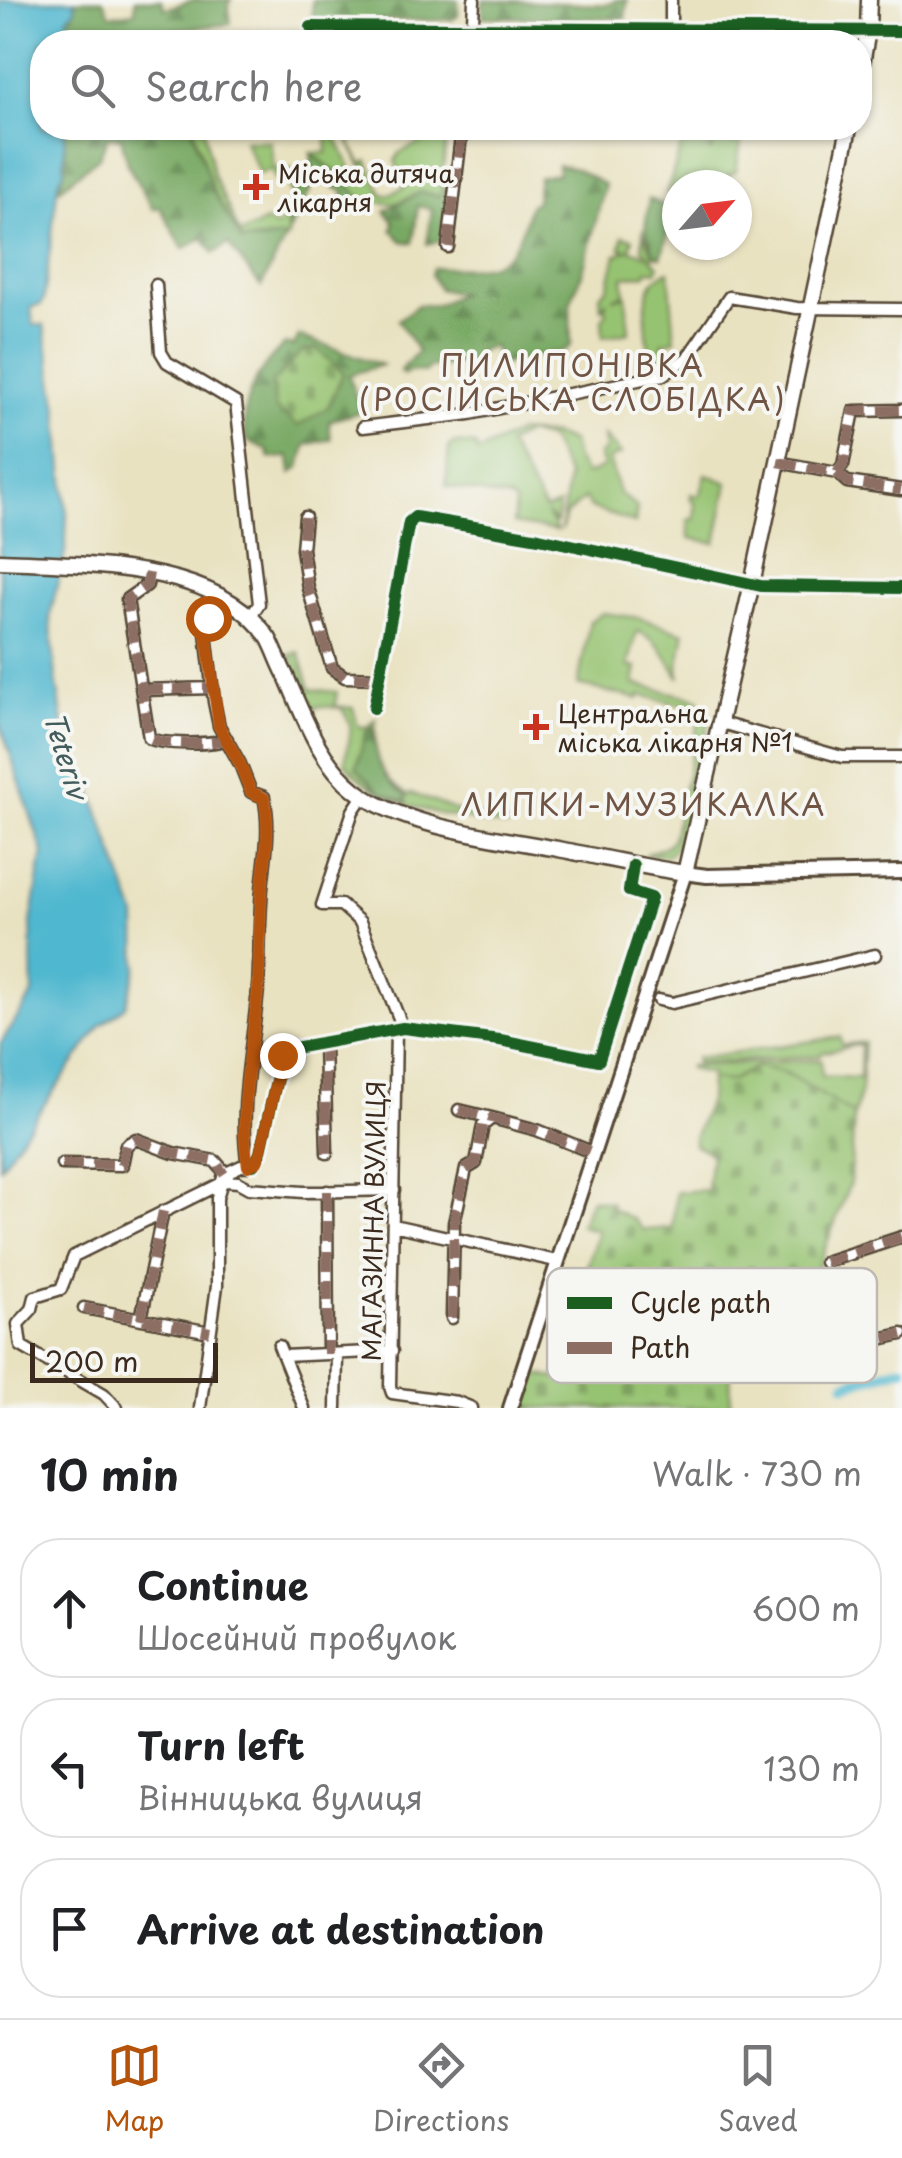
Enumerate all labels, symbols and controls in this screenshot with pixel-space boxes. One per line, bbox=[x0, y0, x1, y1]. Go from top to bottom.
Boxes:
search box bbox=[30, 30, 872, 140]
text: Search here bbox=[145, 57, 362, 114]
icon: search bbox=[65, 58, 120, 113]
place label: Міська дитяча лікарня bbox=[277, 154, 454, 221]
north arrow bbox=[662, 170, 752, 260]
marker: Міська дитяча лікарня bbox=[243, 174, 269, 200]
district label: ПИЛИПОНІВКА (РОСІЙСЬКА СЛОБІДКА) bbox=[359, 342, 787, 421]
route start bbox=[186, 596, 232, 642]
place label: Центральна міська лікарня №1 bbox=[558, 694, 793, 761]
water label: Teteriv bbox=[33, 706, 102, 807]
marker: Центральна міська лікарня №1 bbox=[523, 714, 549, 740]
district label: ЛИПКИ-МУЗИКАЛКА bbox=[461, 781, 827, 826]
route end bbox=[260, 1033, 306, 1079]
street label: МАГАЗИННА ВУЛИЦЯ bbox=[352, 1080, 394, 1362]
legend bbox=[547, 1268, 877, 1383]
text: Cycle path bbox=[630, 1280, 771, 1323]
text: Path bbox=[630, 1325, 690, 1368]
scale bar bbox=[30, 1338, 218, 1382]
text: 200 m bbox=[45, 1339, 138, 1382]
text: 10 min bbox=[40, 1442, 179, 1505]
text: Walk · 730 m bbox=[652, 1449, 862, 1497]
text: Continue bbox=[137, 1556, 308, 1613]
icon: ahead bbox=[42, 1581, 97, 1636]
text: 600 m bbox=[752, 1584, 860, 1632]
text: Шосейний провулок bbox=[137, 1613, 456, 1661]
text: Turn left bbox=[137, 1716, 305, 1773]
icon: left bbox=[42, 1741, 97, 1796]
text: 130 m bbox=[763, 1744, 860, 1792]
text: Вінницька вулиця bbox=[137, 1773, 423, 1821]
text: Arrive at destination bbox=[137, 1900, 545, 1957]
icon: arrive bbox=[42, 1901, 97, 1956]
tab: Map bbox=[104, 2038, 164, 2141]
tab: Directions bbox=[373, 2038, 509, 2141]
tab: Saved bbox=[718, 2038, 798, 2141]

